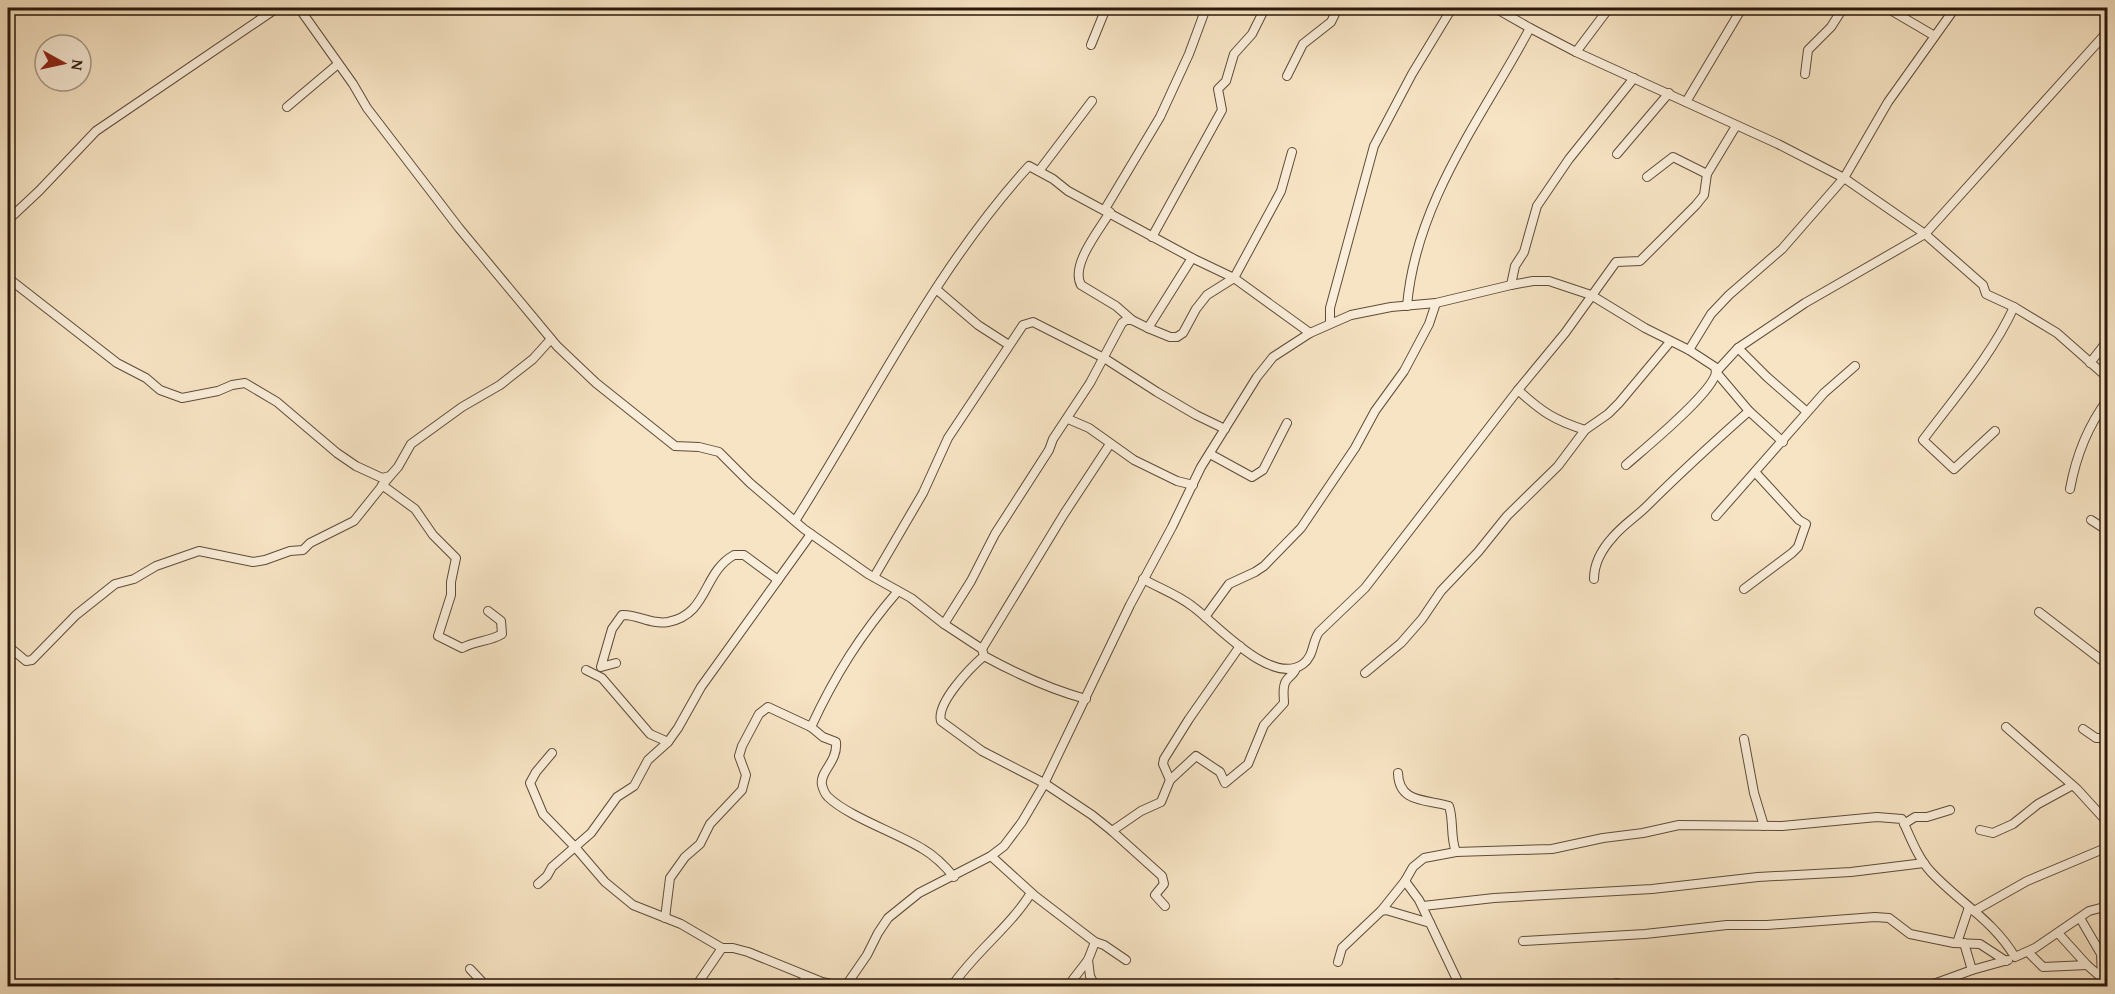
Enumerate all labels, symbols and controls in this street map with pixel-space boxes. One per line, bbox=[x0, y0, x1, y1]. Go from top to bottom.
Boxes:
north arrow bbox=[33, 33, 93, 93]
text: N bbox=[65, 58, 90, 72]

